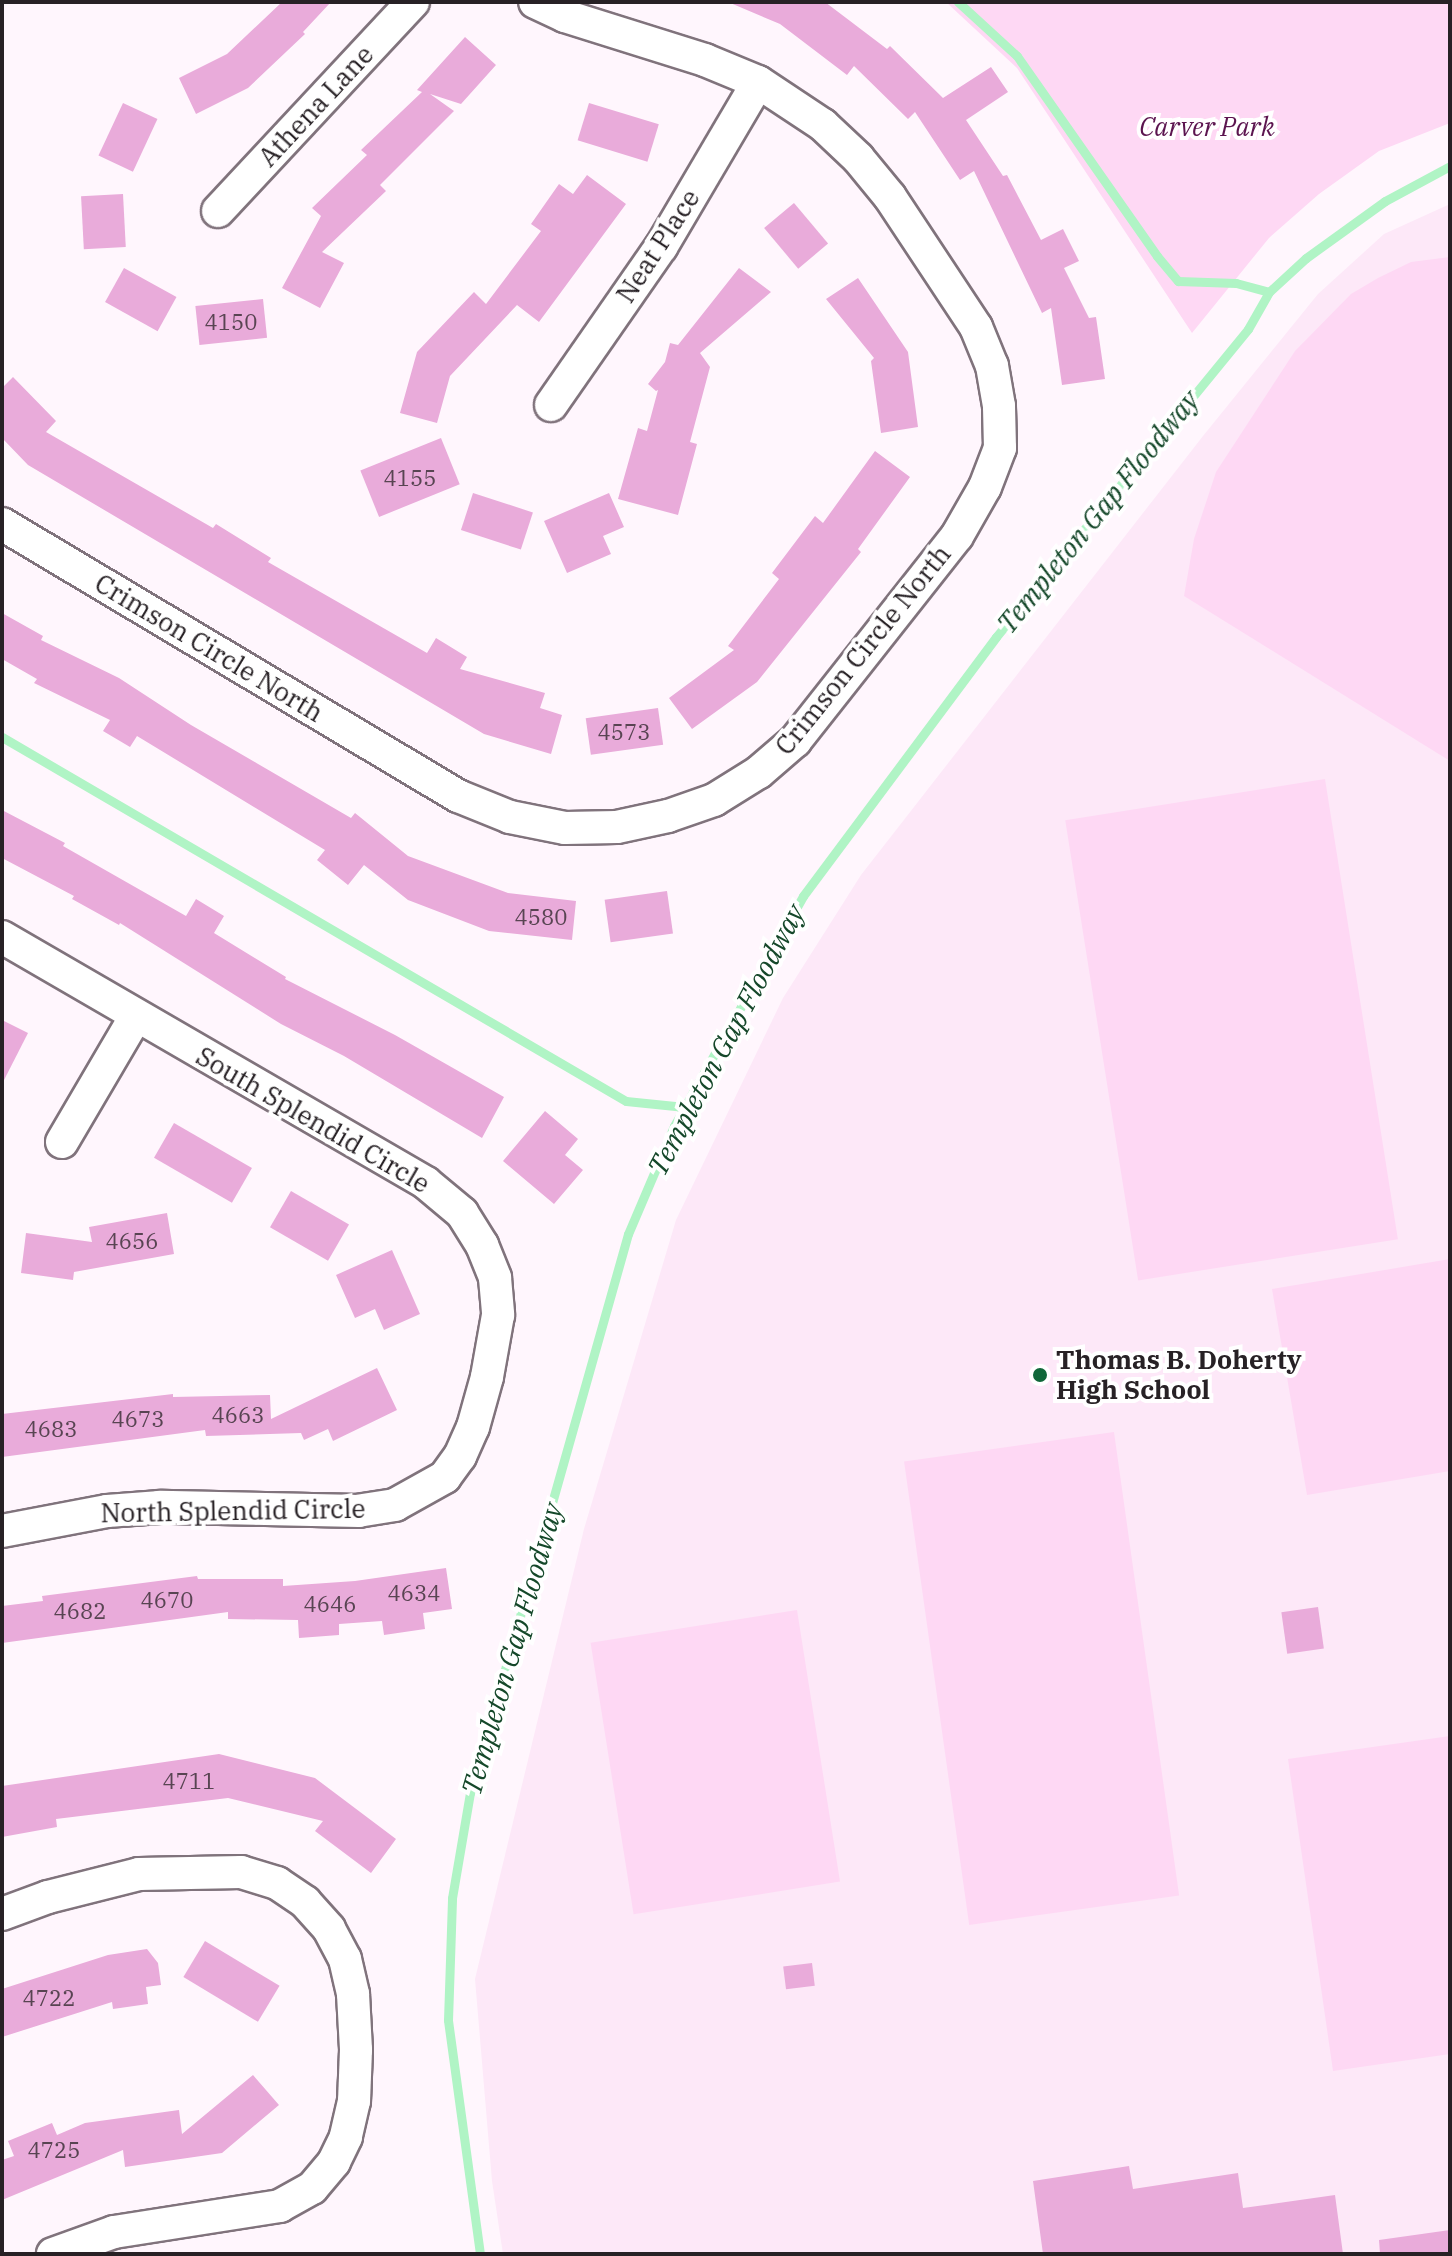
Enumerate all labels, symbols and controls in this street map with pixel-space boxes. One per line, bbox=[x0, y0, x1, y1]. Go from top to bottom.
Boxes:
street label: Athena Lane bbox=[252, 39, 380, 173]
park label: Carver Park bbox=[1139, 111, 1275, 143]
street label: Neat Place bbox=[610, 184, 706, 308]
house number: 4150 bbox=[205, 309, 257, 335]
water label: Templeton Gap Floodway bbox=[990, 384, 1206, 640]
house number: 4155 bbox=[384, 465, 436, 491]
street label: Crimson Circle North bbox=[769, 539, 957, 761]
street label: Crimson Circle North bbox=[89, 567, 329, 729]
house number: 4573 bbox=[598, 719, 650, 745]
water label: Templeton Gap Floodway bbox=[640, 899, 812, 1181]
house number: 4580 bbox=[515, 904, 567, 930]
street label: South Splendid Circle bbox=[191, 1040, 435, 1200]
house number: 4656 bbox=[106, 1228, 158, 1254]
place label: Thomas B. Doherty High School bbox=[1056, 1344, 1302, 1406]
marker: Thomas B. Doherty High School bbox=[1031, 1366, 1049, 1384]
house number: 4663 bbox=[212, 1402, 264, 1428]
house number: 4673 bbox=[112, 1406, 164, 1432]
house number: 4683 bbox=[25, 1416, 77, 1442]
street label: North Splendid Circle bbox=[100, 1493, 366, 1529]
water label: Templeton Gap Floodway bbox=[454, 1499, 570, 1799]
house number: 4634 bbox=[388, 1580, 440, 1606]
house number: 4670 bbox=[141, 1587, 193, 1613]
house number: 4646 bbox=[304, 1591, 356, 1617]
house number: 4682 bbox=[54, 1598, 106, 1624]
house number: 4711 bbox=[163, 1768, 215, 1794]
house number: 4722 bbox=[23, 1985, 75, 2011]
house number: 4725 bbox=[28, 2137, 80, 2163]

